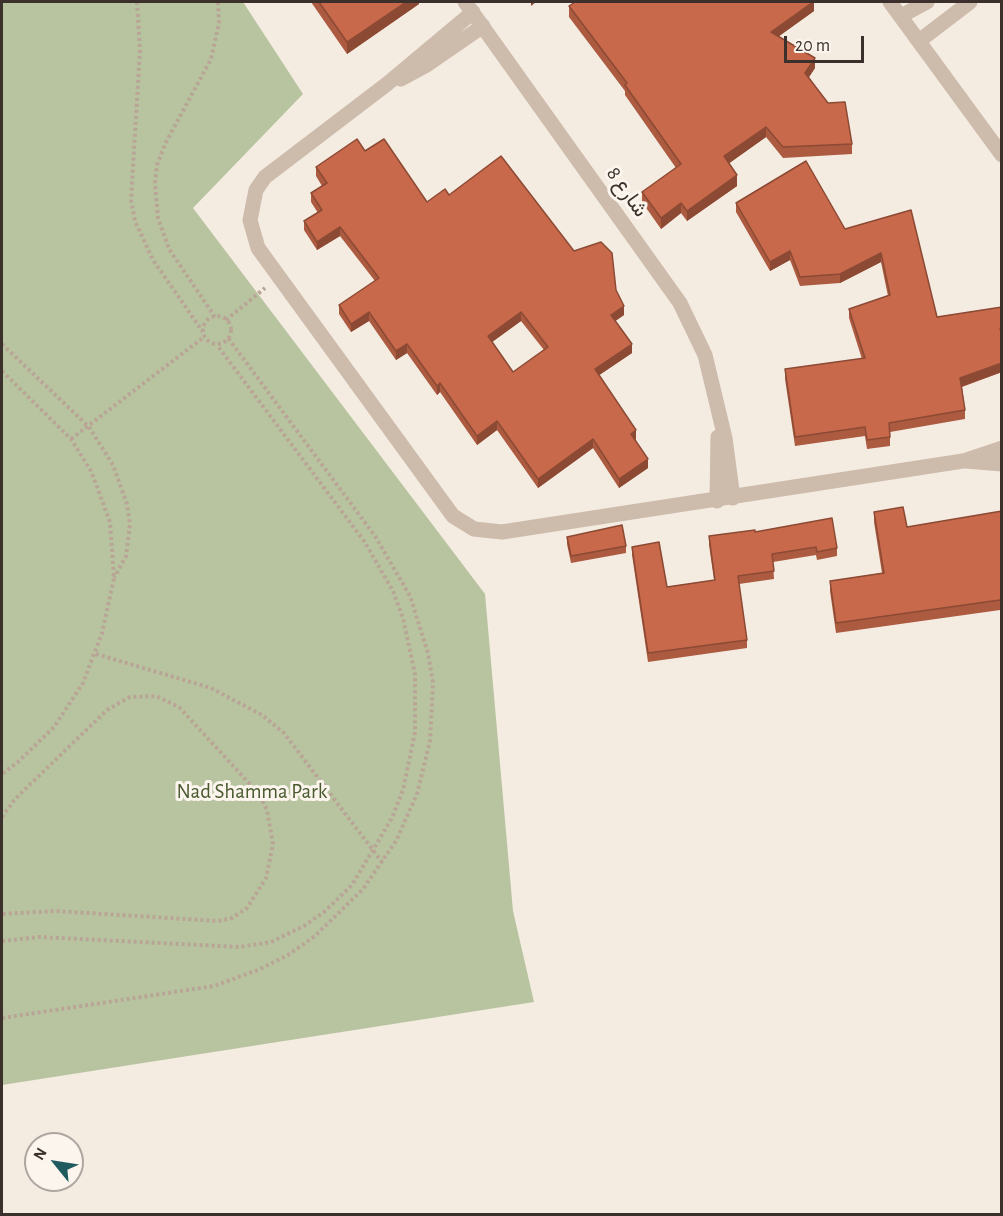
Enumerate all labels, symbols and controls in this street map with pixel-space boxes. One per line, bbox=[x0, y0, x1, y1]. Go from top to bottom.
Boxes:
scale bar bbox=[787, 24, 866, 62]
text: 20 m bbox=[795, 37, 830, 55]
street label: شارع 8 bbox=[601, 162, 653, 222]
park label: Nad Shamma Park bbox=[177, 779, 327, 805]
north arrow bbox=[24, 1132, 84, 1192]
text: N bbox=[30, 1145, 50, 1163]

